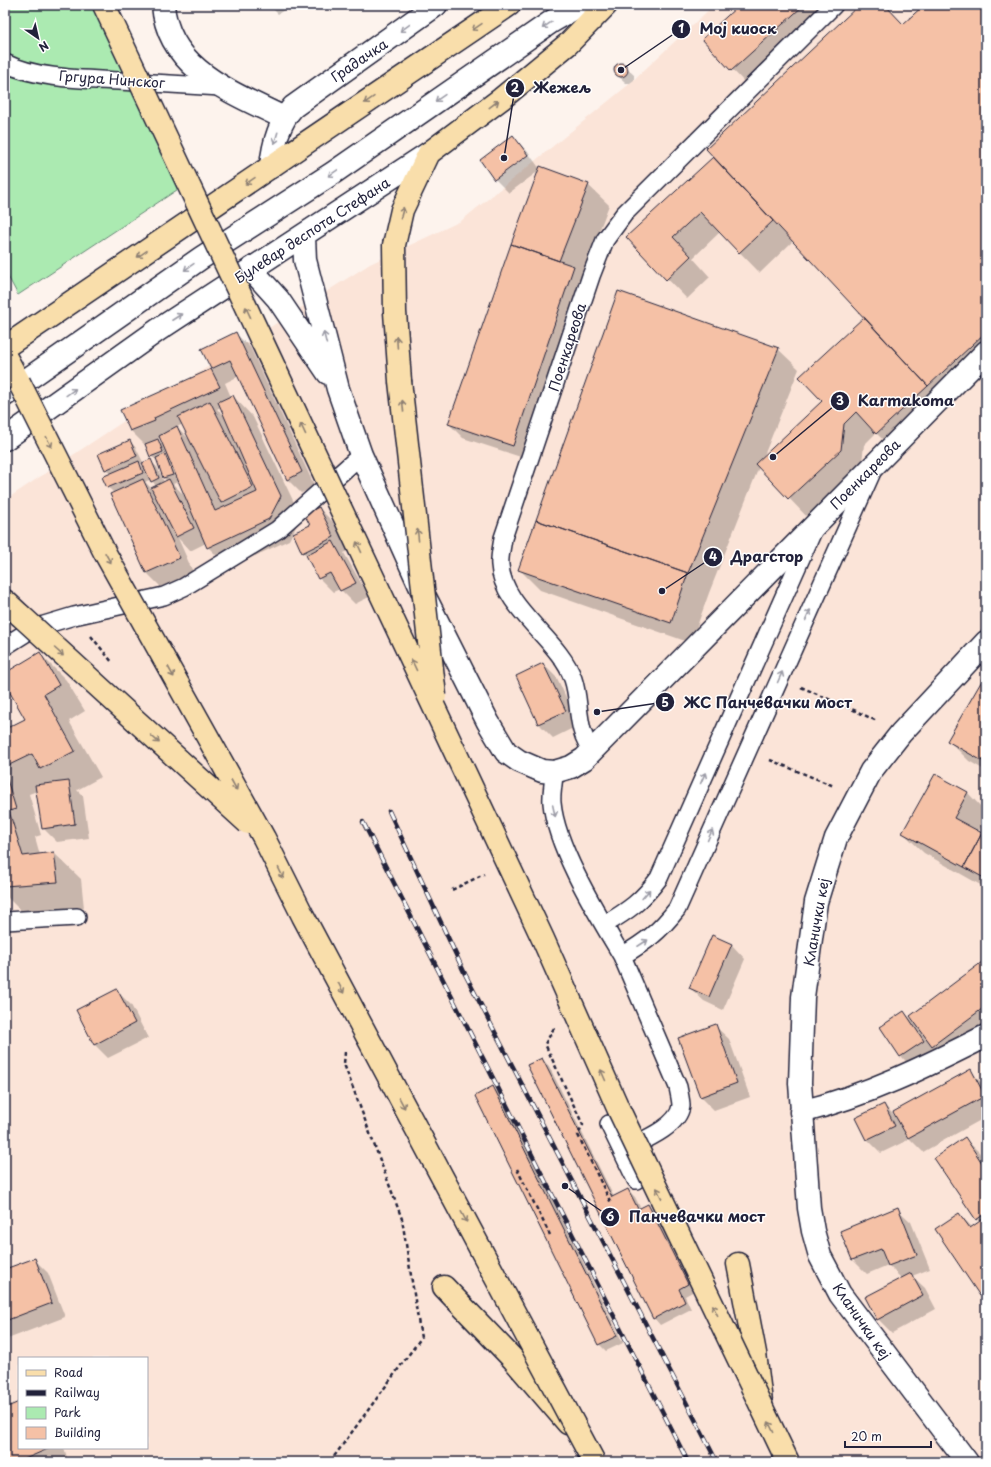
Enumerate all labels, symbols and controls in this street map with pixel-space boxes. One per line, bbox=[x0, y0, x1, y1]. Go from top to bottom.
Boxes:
callout: Мој киоск bbox=[671, 16, 785, 43]
text: Мој киоск bbox=[700, 16, 777, 39]
north arrow bbox=[18, 18, 58, 58]
text: 1 bbox=[678, 19, 684, 37]
one-way arrow bbox=[542, 21, 553, 29]
one-way arrow bbox=[471, 23, 482, 31]
one-way arrow bbox=[399, 24, 410, 32]
street label: Градачка bbox=[326, 33, 392, 87]
text: N bbox=[35, 37, 52, 56]
street label: Гргура Нинског bbox=[58, 65, 167, 93]
callout: Жежељ bbox=[505, 75, 599, 102]
text: Жежељ bbox=[533, 75, 591, 98]
text: 2 bbox=[511, 78, 520, 96]
one-way arrow bbox=[435, 94, 446, 102]
one-way arrow bbox=[364, 96, 375, 105]
one-way arrow bbox=[488, 100, 499, 108]
one-way arrow bbox=[272, 131, 279, 144]
one-way arrow bbox=[327, 169, 339, 177]
street label: Булевар деспота Стефана bbox=[230, 172, 394, 288]
one-way arrow bbox=[245, 177, 256, 185]
one-way arrow bbox=[398, 207, 406, 220]
one-way arrow bbox=[137, 250, 148, 258]
one-way arrow bbox=[184, 263, 195, 271]
street label: Поенкареова bbox=[543, 300, 591, 394]
one-way arrow bbox=[244, 306, 251, 318]
one-way arrow bbox=[171, 313, 182, 321]
one-way arrow bbox=[321, 332, 328, 345]
one-way arrow bbox=[394, 336, 401, 349]
callout: Karmakoma bbox=[830, 387, 962, 414]
one-way arrow bbox=[65, 388, 76, 396]
text: Karmakoma bbox=[858, 388, 954, 411]
text: 3 bbox=[836, 391, 844, 409]
one-way arrow bbox=[399, 399, 407, 412]
one-way arrow bbox=[299, 424, 306, 436]
street label: Поенкареова bbox=[825, 434, 905, 514]
one-way arrow bbox=[46, 436, 53, 448]
one-way arrow bbox=[414, 529, 422, 542]
one-way arrow bbox=[355, 541, 362, 553]
callout: Драгстор bbox=[703, 543, 811, 570]
text: Драгстор bbox=[730, 544, 803, 567]
text: 4 bbox=[709, 547, 717, 565]
one-way arrow bbox=[104, 552, 112, 564]
one-way arrow bbox=[805, 610, 812, 622]
one-way arrow bbox=[54, 647, 64, 656]
one-way arrow bbox=[410, 659, 417, 671]
one-way arrow bbox=[168, 666, 175, 678]
one-way arrow bbox=[777, 672, 784, 684]
callout: ЖС Панчевачки мост bbox=[655, 689, 861, 716]
text: ЖС Панчевачки мост bbox=[683, 690, 853, 713]
text: 5 bbox=[661, 693, 669, 711]
one-way arrow bbox=[150, 734, 160, 744]
one-way arrow bbox=[700, 772, 707, 784]
one-way arrow bbox=[231, 779, 239, 791]
one-way arrow bbox=[551, 804, 558, 817]
one-way arrow bbox=[707, 829, 714, 841]
one-way arrow bbox=[278, 866, 285, 878]
street label: Кланички кеј bbox=[798, 876, 834, 968]
one-way arrow bbox=[642, 889, 651, 899]
one-way arrow bbox=[637, 939, 648, 947]
one-way arrow bbox=[338, 982, 345, 994]
one-way arrow bbox=[599, 1069, 606, 1081]
one-way arrow bbox=[399, 1096, 407, 1108]
one-way arrow bbox=[655, 1187, 662, 1199]
callout: Панчевачки мост bbox=[600, 1204, 773, 1231]
text: Панчевачки мост bbox=[629, 1204, 766, 1227]
text: 6 bbox=[606, 1207, 615, 1225]
one-way arrow bbox=[460, 1211, 468, 1223]
street label: Кланички кеј bbox=[828, 1278, 896, 1364]
one-way arrow bbox=[711, 1304, 718, 1316]
legend bbox=[18, 1357, 148, 1449]
text: Road bbox=[54, 1363, 83, 1381]
text: Railway bbox=[54, 1383, 100, 1401]
text: Park bbox=[54, 1403, 81, 1421]
one-way arrow bbox=[767, 1421, 775, 1433]
text: Building bbox=[54, 1423, 101, 1441]
scale bar bbox=[845, 1423, 931, 1449]
text: 20 m bbox=[851, 1427, 882, 1445]

